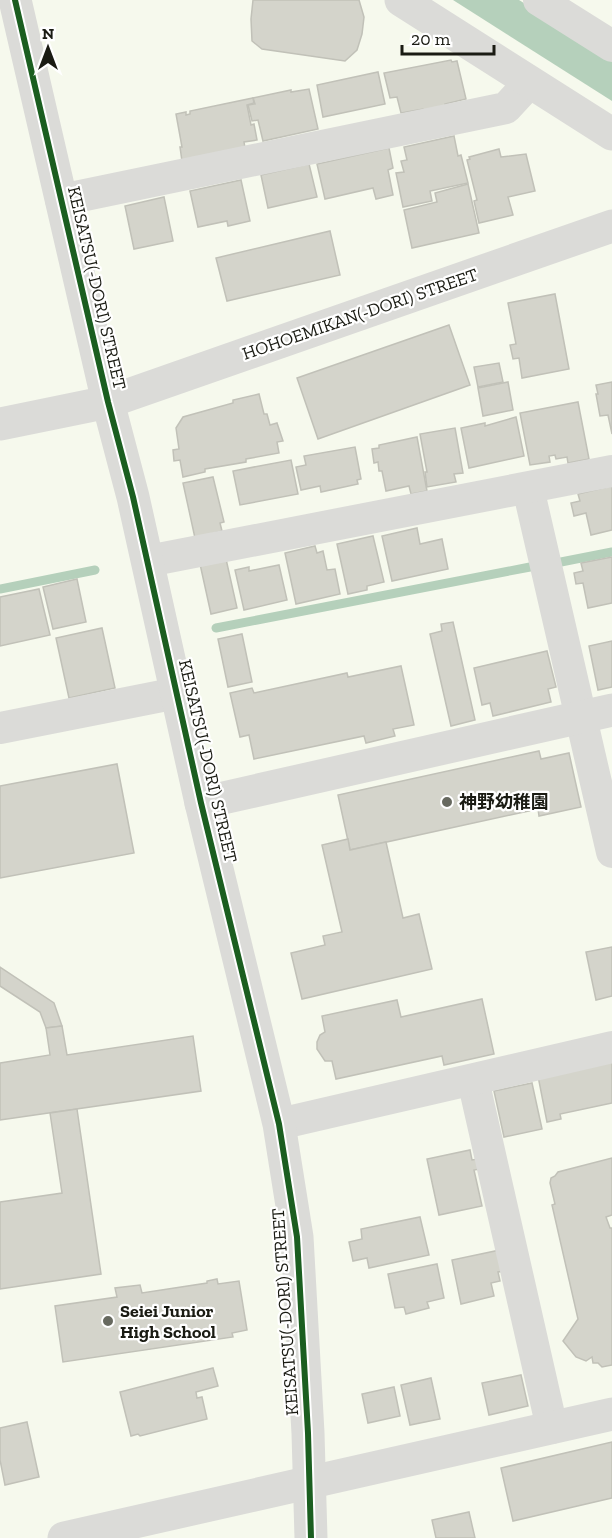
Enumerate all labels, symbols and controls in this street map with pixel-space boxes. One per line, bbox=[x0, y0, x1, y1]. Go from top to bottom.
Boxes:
north arrow bbox=[18, 18, 78, 78]
scale bar bbox=[402, 18, 494, 56]
text: N bbox=[42, 24, 54, 43]
text: 20 m bbox=[411, 28, 451, 50]
street label: KEISATSU(-DORI) STREET bbox=[63, 184, 131, 392]
street label: HOHOEMIKAN(-DORI) STREET bbox=[239, 263, 481, 365]
street label: KEISATSU(-DORI) STREET bbox=[174, 657, 242, 865]
place label: 神野幼稚園 bbox=[459, 791, 549, 813]
marker: 神野幼稚園 bbox=[440, 795, 454, 809]
street label: KEISATSU(-DORI) STREET bbox=[267, 1208, 303, 1416]
place label: Seiei Junior High School bbox=[120, 1300, 216, 1343]
marker: Seiei Junior High School bbox=[101, 1314, 115, 1328]

